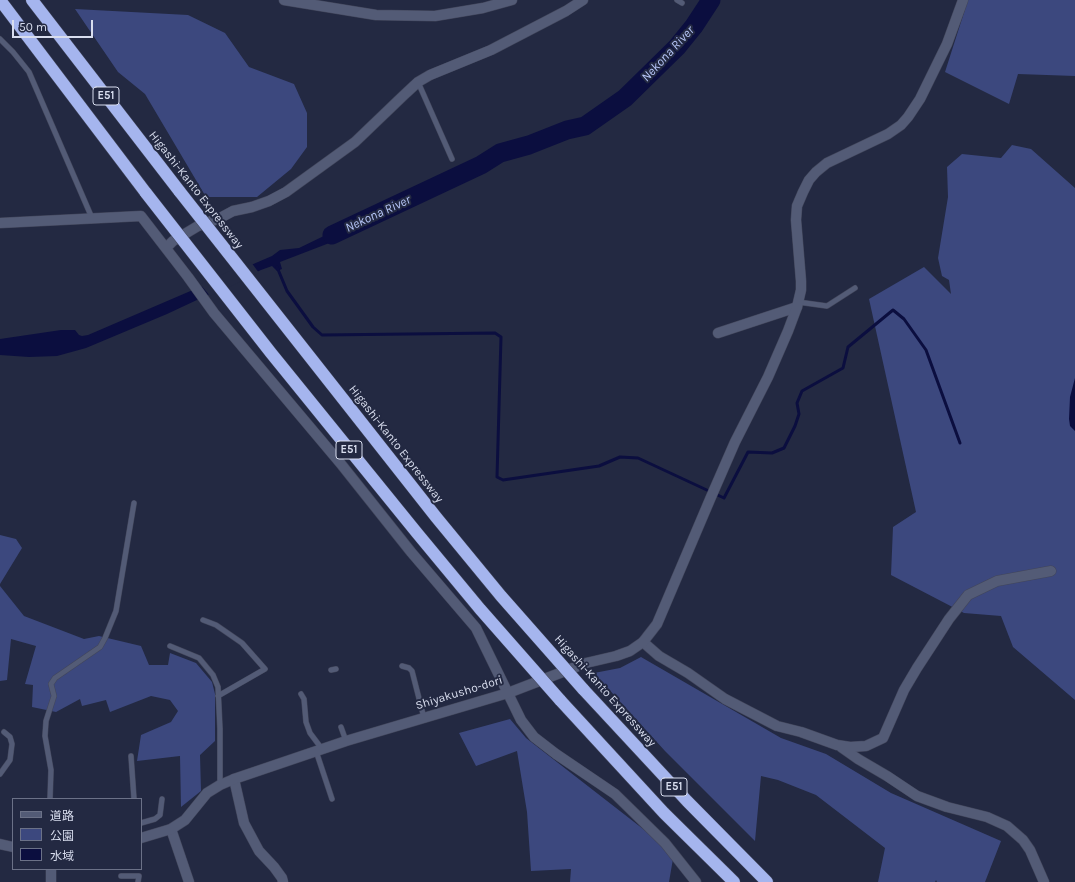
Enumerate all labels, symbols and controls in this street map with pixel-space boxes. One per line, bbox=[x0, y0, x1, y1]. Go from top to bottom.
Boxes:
scale bar bbox=[14, 12, 95, 38]
text: 50 m bbox=[19, 20, 47, 34]
water label: Nekona River bbox=[638, 23, 698, 85]
road number: E51 bbox=[93, 87, 119, 105]
street label: Higashi-Kanto Expressway bbox=[146, 128, 246, 252]
water label: Nekona River bbox=[343, 192, 413, 236]
street label: Higashi-Kanto Expressway bbox=[346, 382, 446, 506]
road number: E51 bbox=[336, 441, 362, 459]
street label: Higashi-Kanto Expressway bbox=[551, 632, 659, 750]
street label: Shiyakusho-dori bbox=[414, 673, 504, 713]
road number: E51 bbox=[661, 778, 687, 796]
legend bbox=[12, 798, 142, 870]
text: 道路 bbox=[50, 809, 74, 823]
text: 公園 bbox=[50, 829, 74, 843]
text: 水域 bbox=[50, 849, 74, 863]

